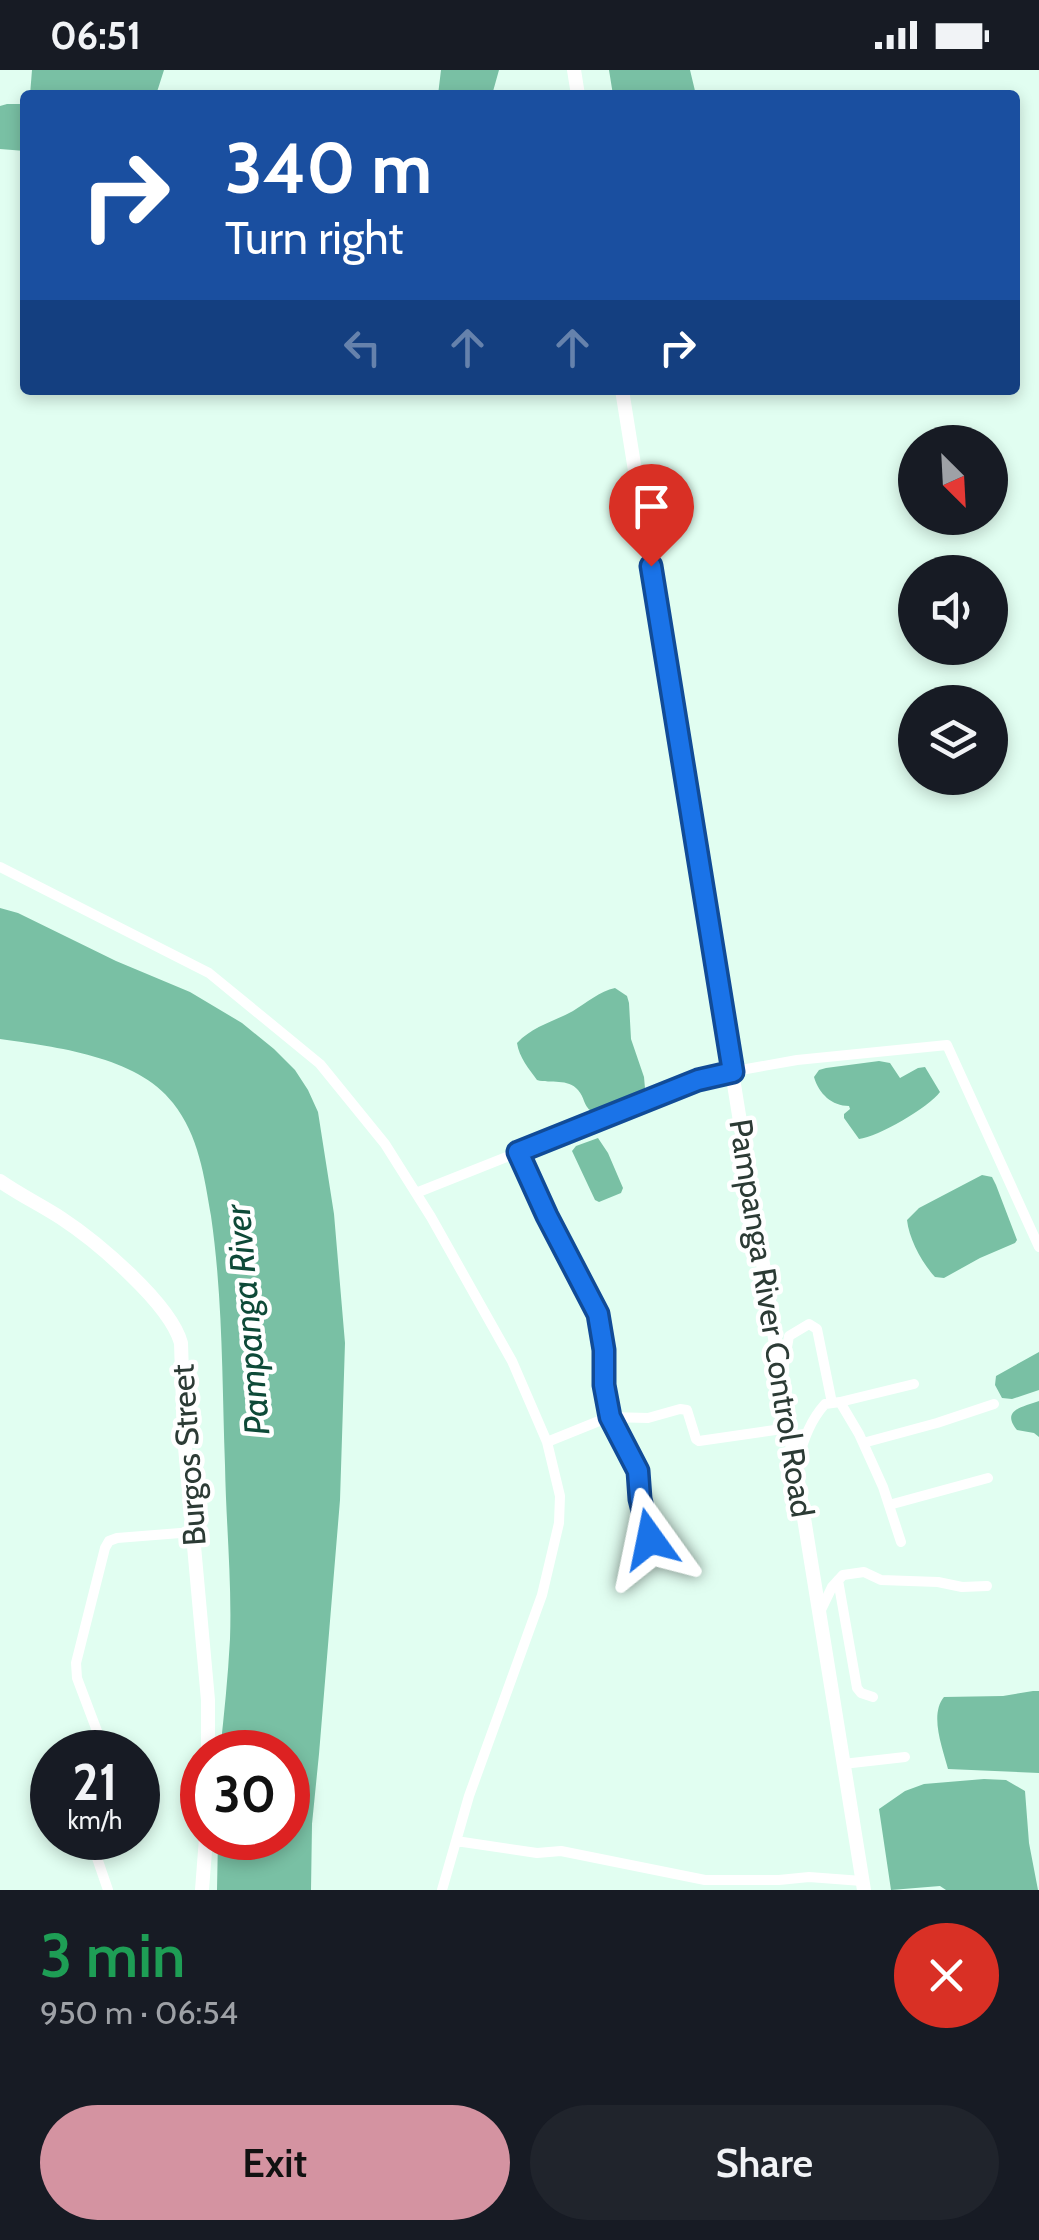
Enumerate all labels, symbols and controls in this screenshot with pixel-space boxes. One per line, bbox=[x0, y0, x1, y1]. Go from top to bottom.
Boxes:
text: 06:51 bbox=[50, 12, 141, 59]
text: 340 m bbox=[225, 125, 432, 211]
icon: right bbox=[60, 130, 190, 260]
text: Turn right bbox=[225, 211, 404, 265]
icon: left bbox=[335, 320, 390, 375]
icon: ahead bbox=[440, 320, 495, 375]
icon: ahead bbox=[545, 320, 600, 375]
icon: right bbox=[650, 320, 705, 375]
north arrow bbox=[898, 425, 1008, 535]
map controls bbox=[898, 425, 1008, 795]
pin bbox=[609, 464, 694, 567]
icon: arrive bbox=[624, 479, 679, 534]
button: sound bbox=[898, 555, 1008, 665]
button: layers bbox=[898, 685, 1008, 795]
street label: Pampanga River Control Road bbox=[721, 1116, 823, 1520]
water label: Pampanga River bbox=[215, 1201, 279, 1437]
street label: Burgos Street bbox=[162, 1363, 214, 1547]
position arrow bbox=[598, 1487, 702, 1591]
speed limit sign: 30 bbox=[180, 1730, 310, 1860]
text: 21 bbox=[73, 1752, 117, 1813]
text: km/h bbox=[68, 1805, 122, 1835]
text: 3 min bbox=[40, 1919, 185, 1992]
button: close bbox=[894, 1923, 999, 2028]
text: 950 m · 06:54 bbox=[40, 1993, 238, 2032]
button: Exit bbox=[40, 2105, 510, 2220]
button: Share bbox=[530, 2105, 999, 2220]

